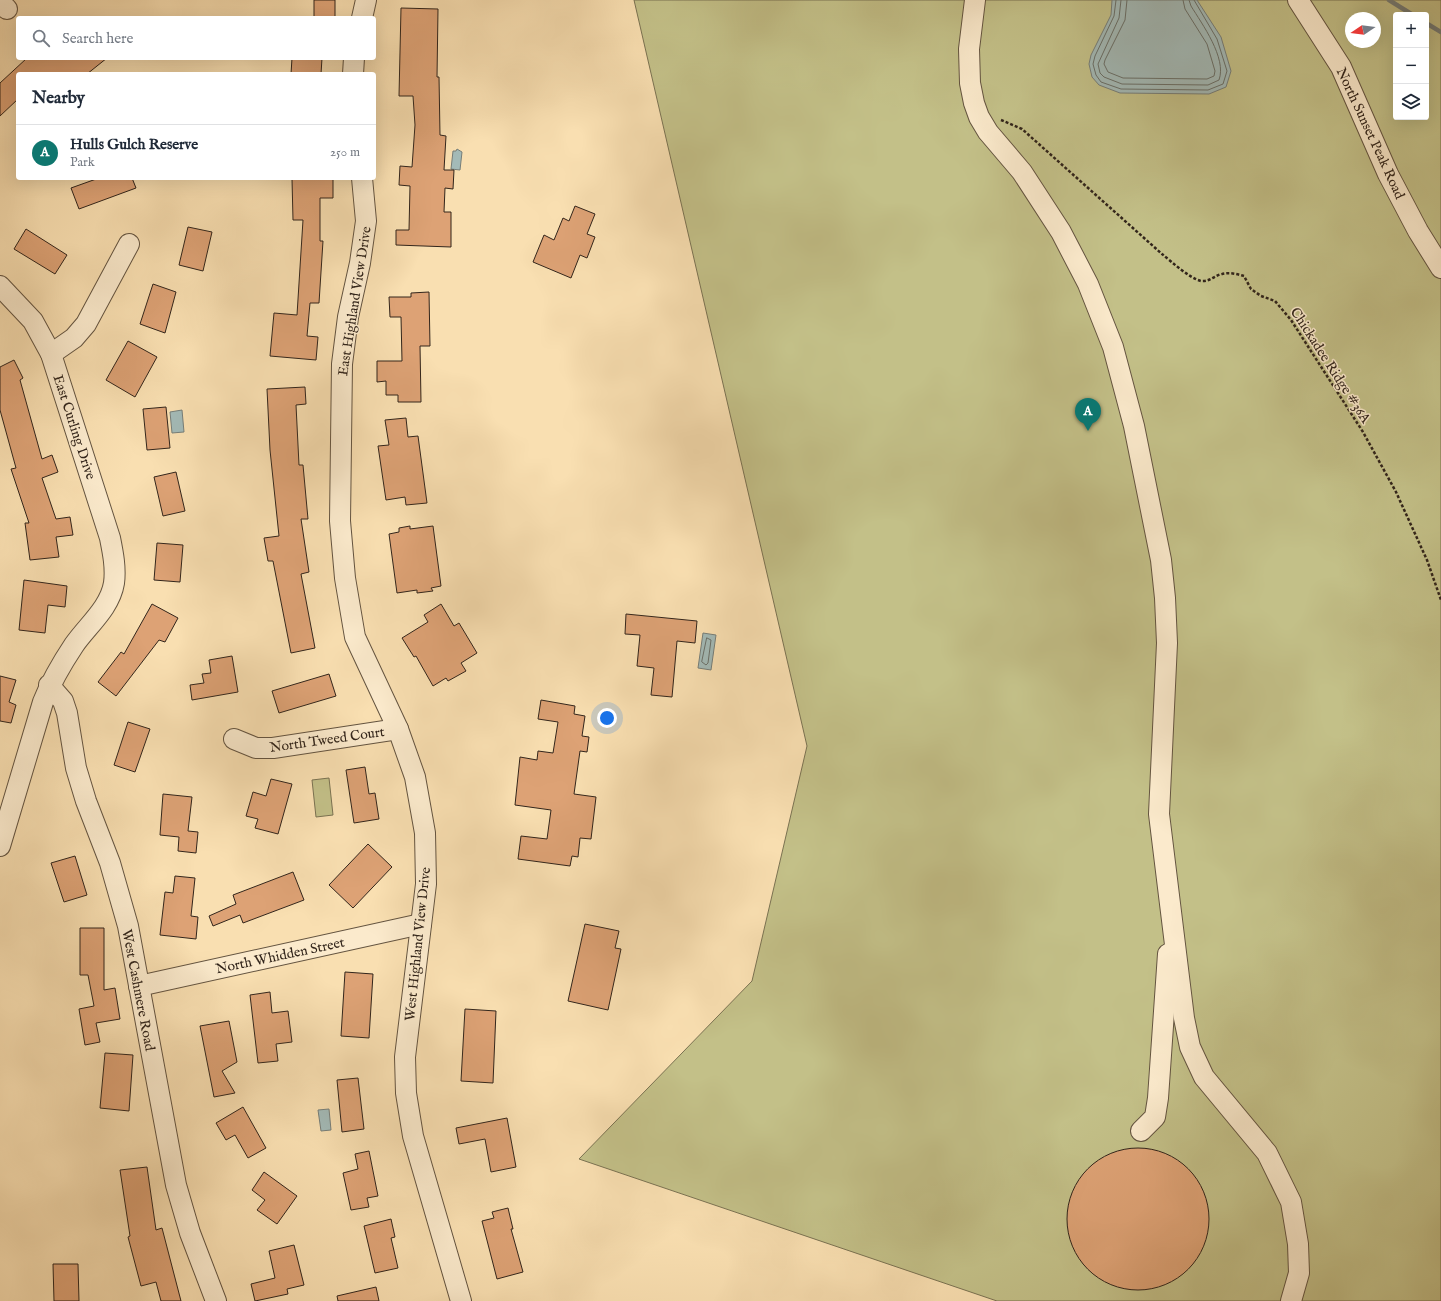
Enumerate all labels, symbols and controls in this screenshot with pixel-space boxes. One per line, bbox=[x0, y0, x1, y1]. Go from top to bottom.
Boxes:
north arrow bbox=[1345, 12, 1381, 48]
map controls bbox=[1393, 12, 1429, 120]
button: + bbox=[1393, 12, 1429, 48]
search box bbox=[16, 16, 376, 60]
icon: search bbox=[30, 27, 52, 49]
text: Search here bbox=[62, 29, 133, 48]
button: − bbox=[1393, 48, 1429, 84]
street label: North Sunset Peak Road bbox=[1332, 65, 1409, 203]
button: layers bbox=[1393, 84, 1429, 120]
text: Nearby bbox=[32, 88, 85, 109]
text: Hulls Gulch Reserve bbox=[70, 135, 198, 154]
text: A bbox=[41, 144, 49, 161]
text: 250 m bbox=[330, 144, 360, 161]
text: Park bbox=[70, 154, 95, 171]
street label: East Highland View Drive bbox=[334, 224, 376, 377]
street label: Chickadee Ridge #36A bbox=[1286, 304, 1375, 427]
street label: East Curling Drive bbox=[49, 373, 100, 483]
pin: A bbox=[1075, 398, 1101, 431]
your location bbox=[597, 708, 617, 728]
street label: North Tweed Court bbox=[268, 723, 386, 757]
street label: West Highland View Drive bbox=[401, 866, 435, 1022]
street label: West Cashmere Road bbox=[117, 928, 159, 1053]
street label: North Whidden Street bbox=[214, 933, 347, 978]

